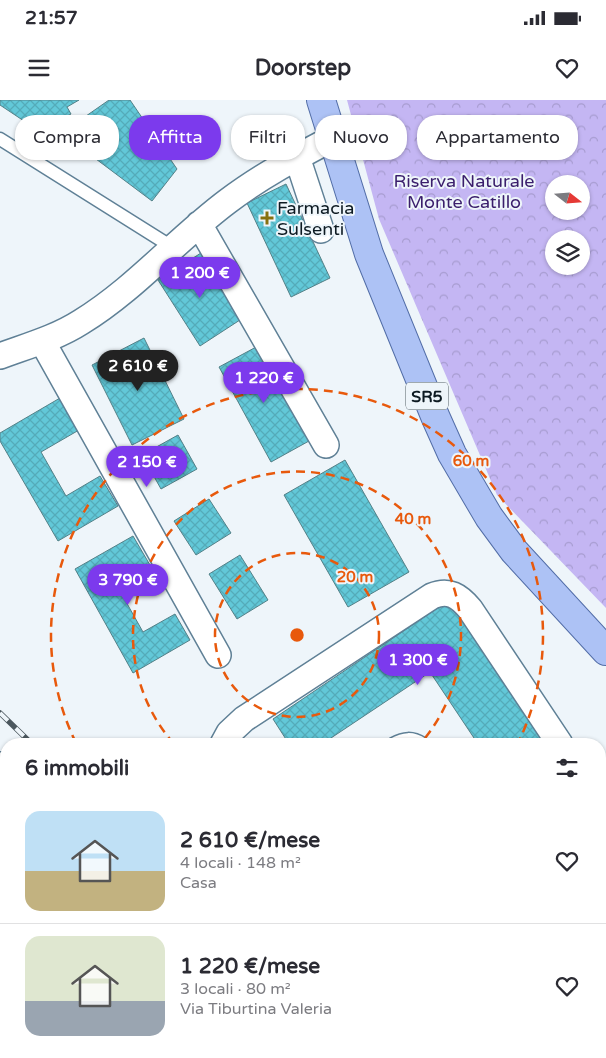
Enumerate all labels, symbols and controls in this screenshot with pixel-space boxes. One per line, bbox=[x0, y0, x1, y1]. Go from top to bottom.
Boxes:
text: 21:57 bbox=[25, 7, 78, 29]
icon: menu bbox=[25, 54, 53, 82]
icon: heart bbox=[553, 54, 581, 82]
text: Doorstep bbox=[255, 55, 351, 81]
chip: Compra bbox=[15, 115, 119, 160]
chip: Affitta bbox=[129, 115, 221, 160]
chip: Filtri bbox=[231, 115, 305, 160]
chip: Nuovo bbox=[315, 115, 407, 160]
chip: Appartamento bbox=[417, 115, 578, 160]
park label: Riserva Naturale Monte Catillo bbox=[393, 170, 535, 213]
north arrow bbox=[545, 175, 590, 220]
map controls bbox=[545, 175, 590, 275]
place label: Farmacia Sulsenti bbox=[277, 197, 354, 240]
marker: Farmacia Sulsenti bbox=[261, 212, 273, 224]
button: layers bbox=[545, 230, 590, 275]
pin: 1 200 € bbox=[154, 256, 246, 299]
text: 1 200 € bbox=[170, 263, 230, 283]
pin: 2 610 € bbox=[92, 350, 184, 392]
text: 2 610 € bbox=[108, 356, 168, 376]
pin: 1 220 € bbox=[218, 362, 310, 404]
text: 1 220 € bbox=[234, 368, 294, 388]
road number: SR5 bbox=[406, 382, 448, 410]
pin: 2 150 € bbox=[101, 446, 193, 488]
text: 2 150 € bbox=[117, 452, 177, 472]
text: 60 m bbox=[453, 452, 489, 470]
text: 40 m bbox=[395, 510, 431, 528]
pin: 3 790 € bbox=[82, 564, 174, 606]
text: 20 m bbox=[337, 568, 373, 586]
text: 3 790 € bbox=[98, 570, 158, 590]
centre of rings bbox=[288, 626, 306, 644]
pin: 1 300 € bbox=[372, 644, 464, 686]
text: 1 300 € bbox=[388, 650, 448, 670]
icon: filters bbox=[553, 754, 581, 782]
text: 6 immobili bbox=[25, 756, 129, 781]
text: 2 610 €/mese bbox=[180, 828, 320, 853]
icon: home bbox=[65, 831, 125, 891]
icon: heart bbox=[553, 847, 581, 875]
text: 4 locali · 148 m² bbox=[180, 853, 301, 873]
text: Casa bbox=[180, 873, 217, 893]
text: 1 220 €/mese bbox=[180, 954, 320, 979]
icon: home bbox=[65, 956, 125, 1016]
icon: heart bbox=[553, 972, 581, 1000]
text: 3 locali · 80 m² bbox=[180, 979, 291, 999]
text: Via Tiburtina Valeria bbox=[180, 999, 332, 1019]

